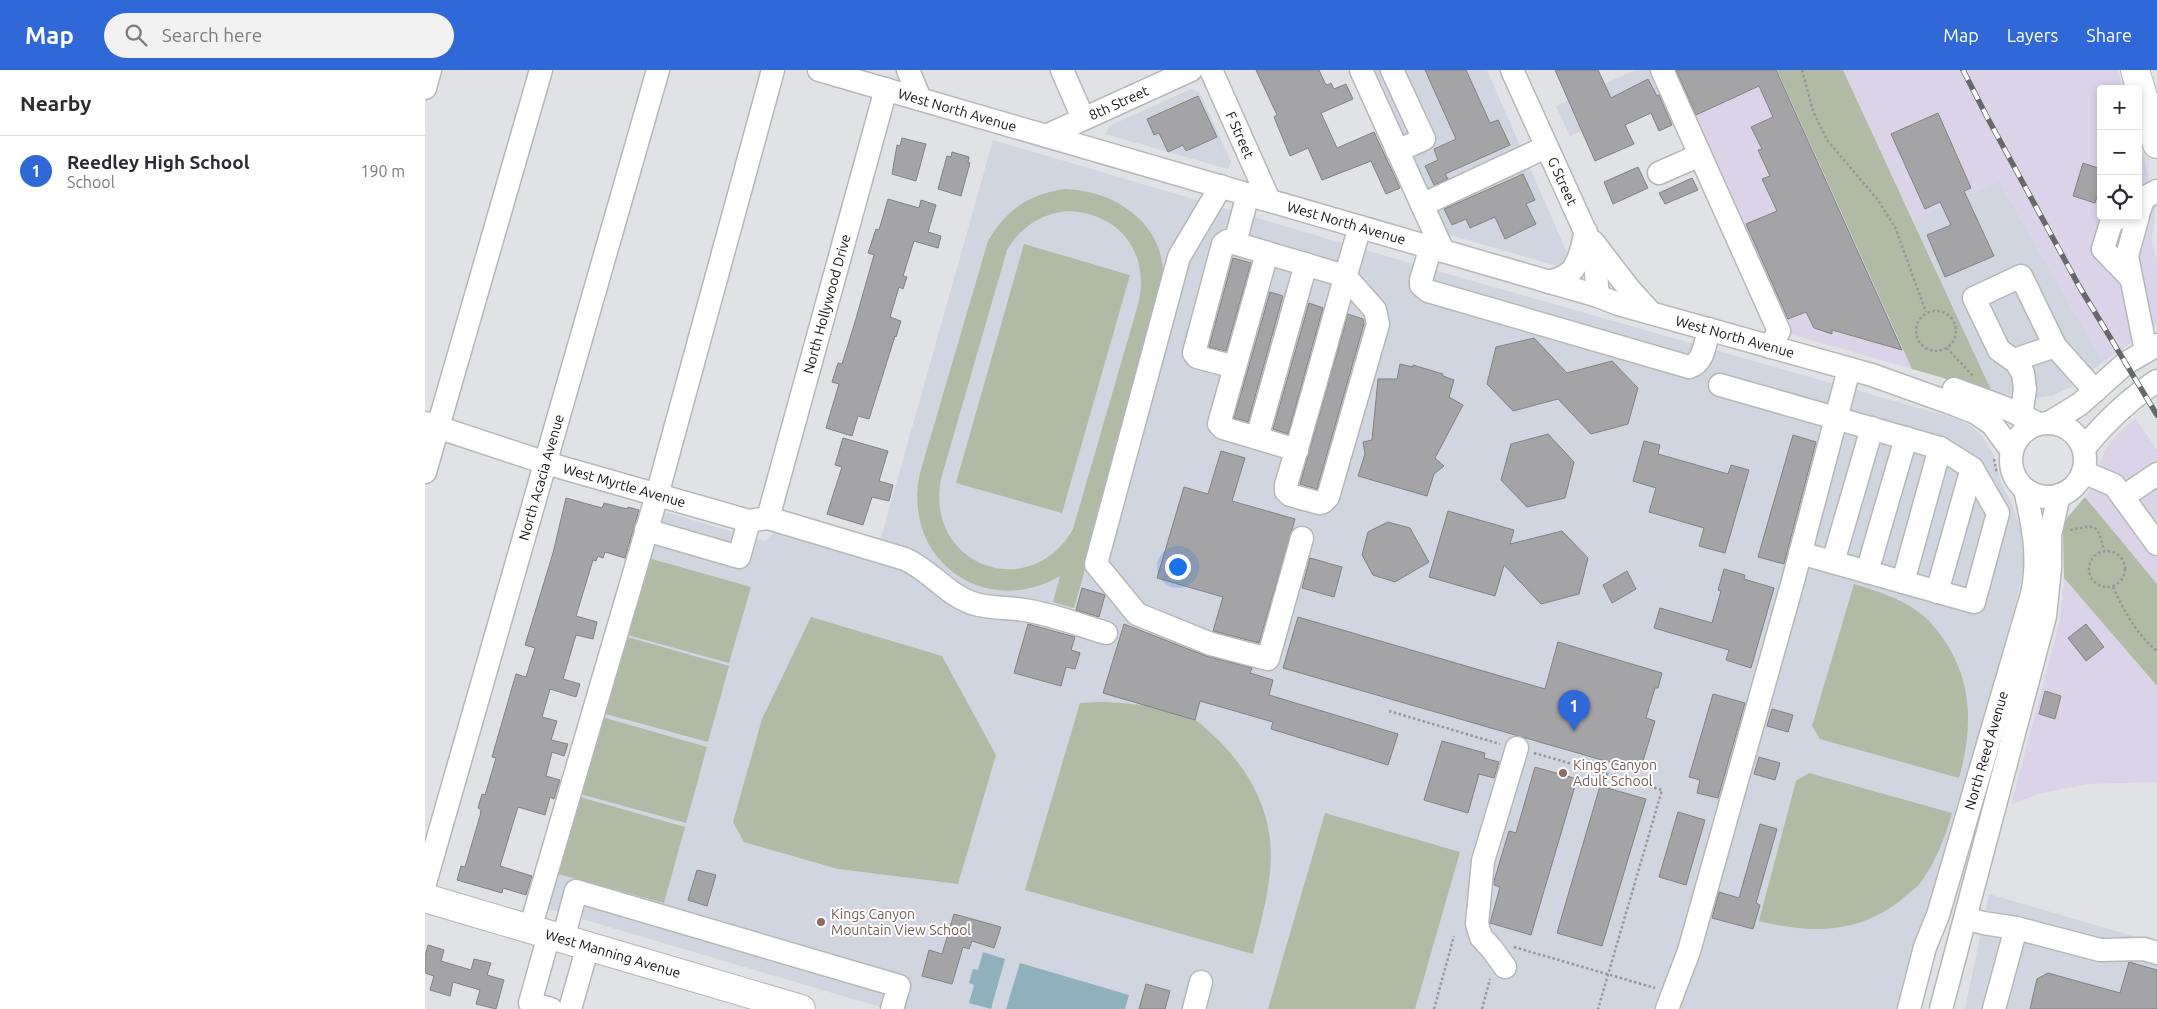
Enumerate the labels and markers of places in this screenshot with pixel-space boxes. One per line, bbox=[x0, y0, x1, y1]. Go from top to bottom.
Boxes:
pin: 1 bbox=[1558, 690, 1590, 731]
place label: Kings Canyon Adult School bbox=[1573, 757, 1657, 789]
marker: Kings Canyon Adult School bbox=[1557, 767, 1569, 779]
place label: Kings Canyon Mountain View School bbox=[831, 906, 971, 938]
marker: Kings Canyon Mountain View School bbox=[815, 916, 827, 928]

